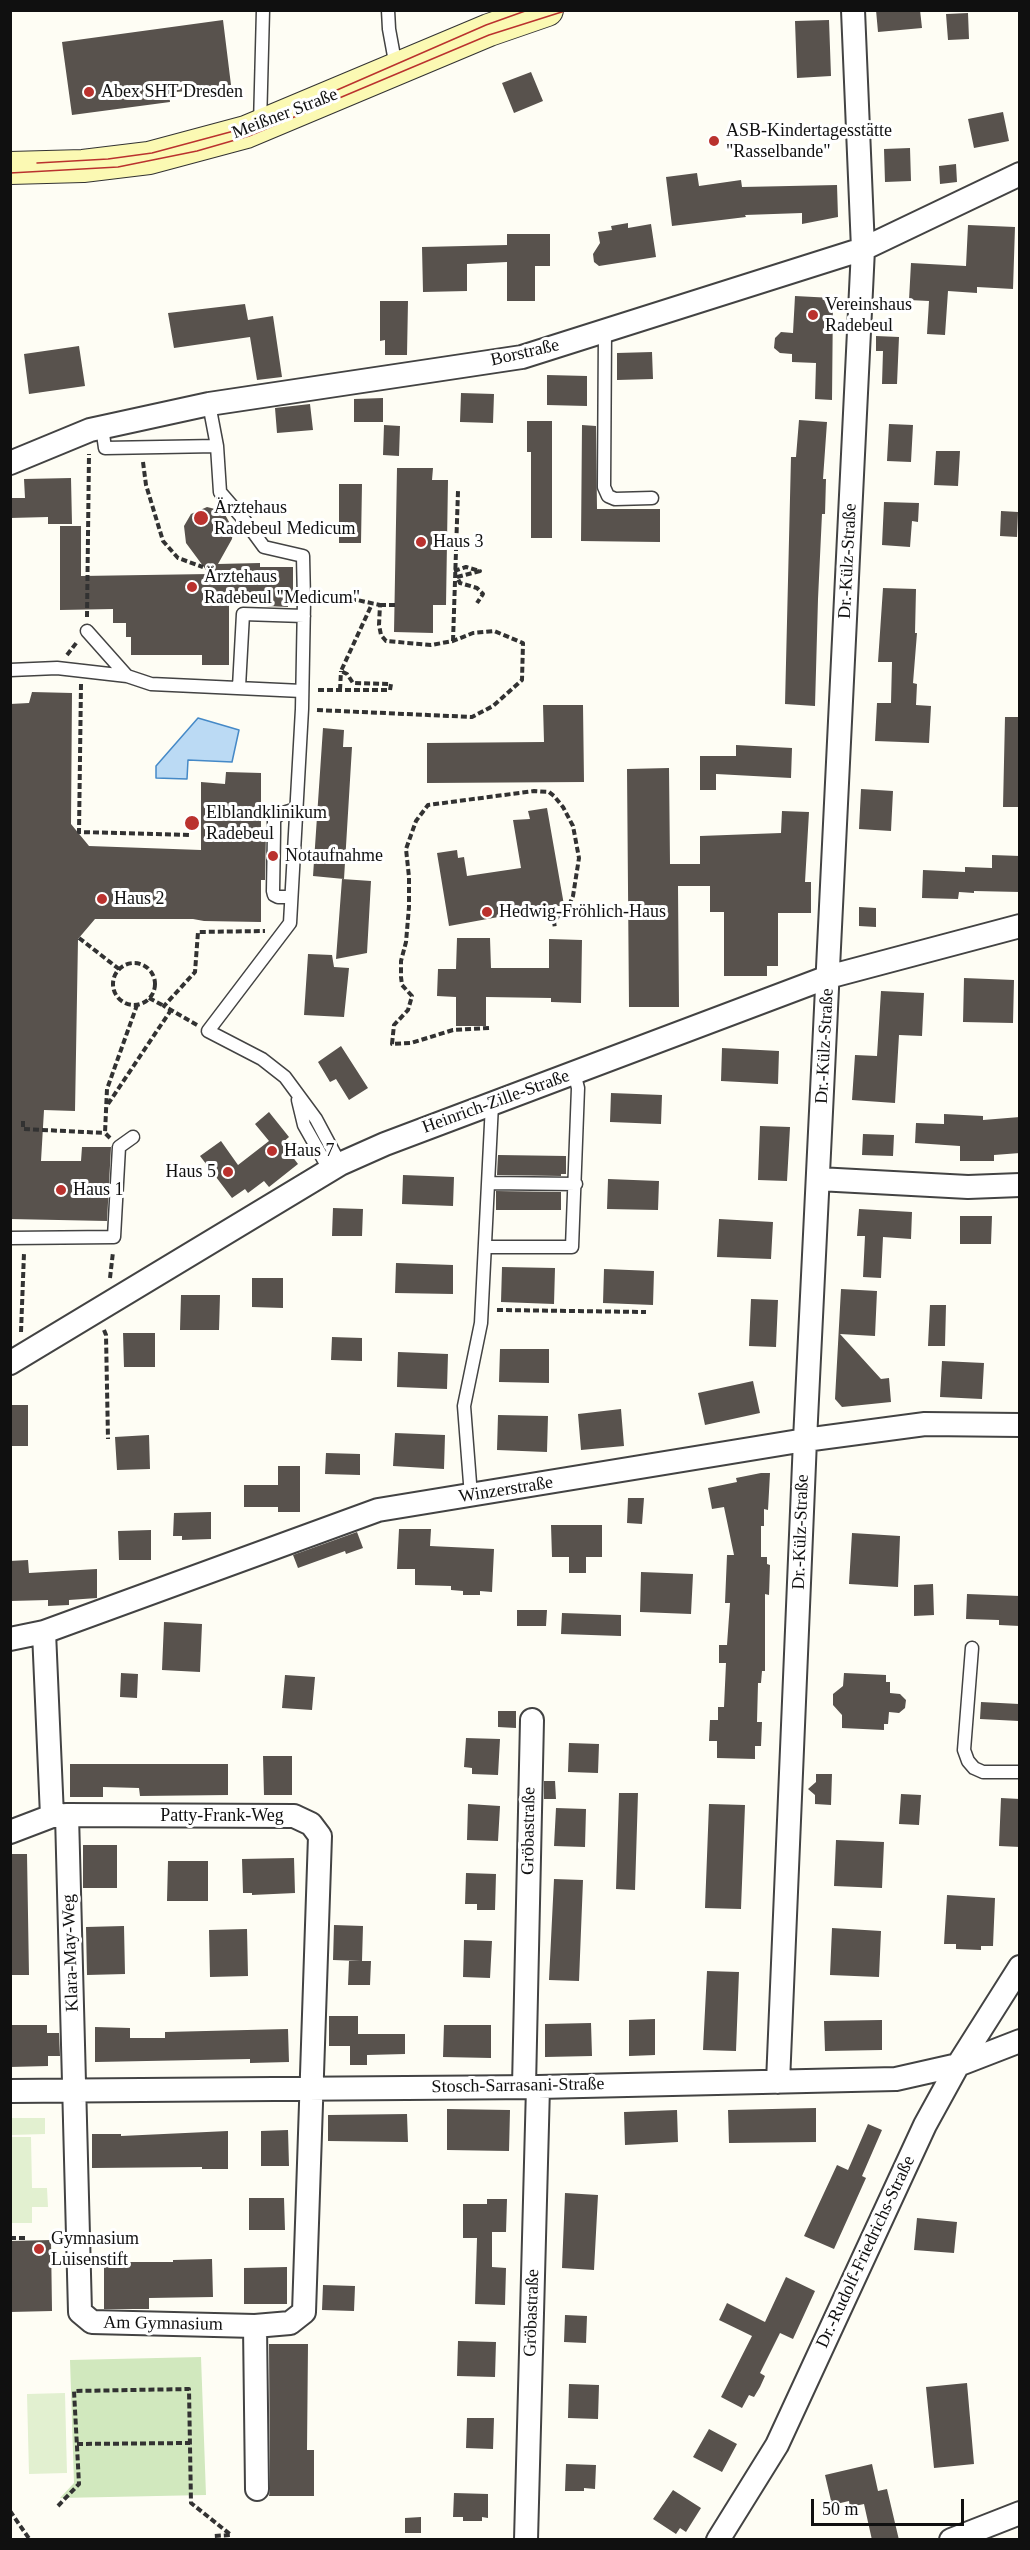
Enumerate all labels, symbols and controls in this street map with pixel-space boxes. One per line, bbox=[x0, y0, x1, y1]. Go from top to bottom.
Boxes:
place label: Abex SHT Dresden bbox=[101, 81, 243, 103]
street label: Meißner Straße bbox=[229, 84, 341, 144]
marker: Abex SHT Dresden bbox=[82, 85, 96, 99]
place label: ASB-Kindertagesstätte "Rasselbande" bbox=[726, 120, 892, 162]
marker: ASB-Kindertagesstätte "Rasselbande" bbox=[707, 134, 721, 148]
place label: Vereinshaus Radebeul bbox=[825, 294, 912, 336]
marker: Vereinshaus Radebeul bbox=[806, 308, 820, 322]
street label: Borstraße bbox=[488, 335, 562, 371]
place label: Ärztehaus Radebeul Medicum bbox=[214, 497, 355, 540]
street label: Dr.-Külz-Straße bbox=[834, 503, 862, 619]
marker: Ärztehaus Radebeul Medicum bbox=[192, 509, 210, 527]
place label: Haus 3 bbox=[433, 531, 483, 553]
marker: Haus 3 bbox=[414, 535, 428, 549]
place label: Ärztehaus Radebeul "Medicum" bbox=[204, 566, 360, 608]
marker: Ärztehaus Radebeul "Medicum" bbox=[185, 580, 199, 594]
place label: Elblandklinikum Radebeul bbox=[206, 802, 327, 844]
marker: Elblandklinikum Radebeul bbox=[183, 814, 201, 832]
place label: Notaufnahme bbox=[285, 845, 383, 867]
marker: Notaufnahme bbox=[266, 849, 280, 863]
place label: Haus 2 bbox=[114, 888, 164, 910]
marker: Haus 2 bbox=[95, 892, 109, 906]
place label: Hedwig-Fröhlich-Haus bbox=[499, 901, 666, 923]
marker: Hedwig-Fröhlich-Haus bbox=[480, 905, 494, 919]
street label: Dr.-Külz-Straße bbox=[811, 988, 839, 1104]
street label: Heinrich-Zille-Straße bbox=[420, 1065, 572, 1139]
place label: Haus 7 bbox=[284, 1140, 334, 1162]
marker: Haus 7 bbox=[265, 1144, 279, 1158]
place label: Haus 5 bbox=[166, 1161, 216, 1183]
marker: Haus 5 bbox=[221, 1165, 235, 1179]
place label: Haus 1 bbox=[73, 1179, 123, 1201]
marker: Haus 1 bbox=[54, 1183, 68, 1197]
street label: Winzerstraße bbox=[457, 1472, 555, 1508]
street label: Dr.-Külz-Straße bbox=[788, 1474, 814, 1590]
street label: Gröbastraße bbox=[517, 1787, 541, 1875]
street label: Patty-Frank-Weg bbox=[160, 1805, 284, 1827]
street label: Klara-May-Weg bbox=[58, 1894, 84, 2012]
street label: Stosch-Sarrasani-Straße bbox=[431, 2074, 605, 2098]
street label: Dr.-Rudolf-Friedrichs-Straße bbox=[812, 2153, 920, 2351]
place label: Gymnasium Luisenstift bbox=[51, 2228, 139, 2270]
marker: Gymnasium Luisenstift bbox=[32, 2242, 46, 2256]
street label: Gröbastraße bbox=[520, 2269, 544, 2357]
street label: Am Gymnasium bbox=[103, 2312, 223, 2336]
scale bar bbox=[814, 2487, 967, 2525]
text: 50 m bbox=[822, 2499, 859, 2519]

